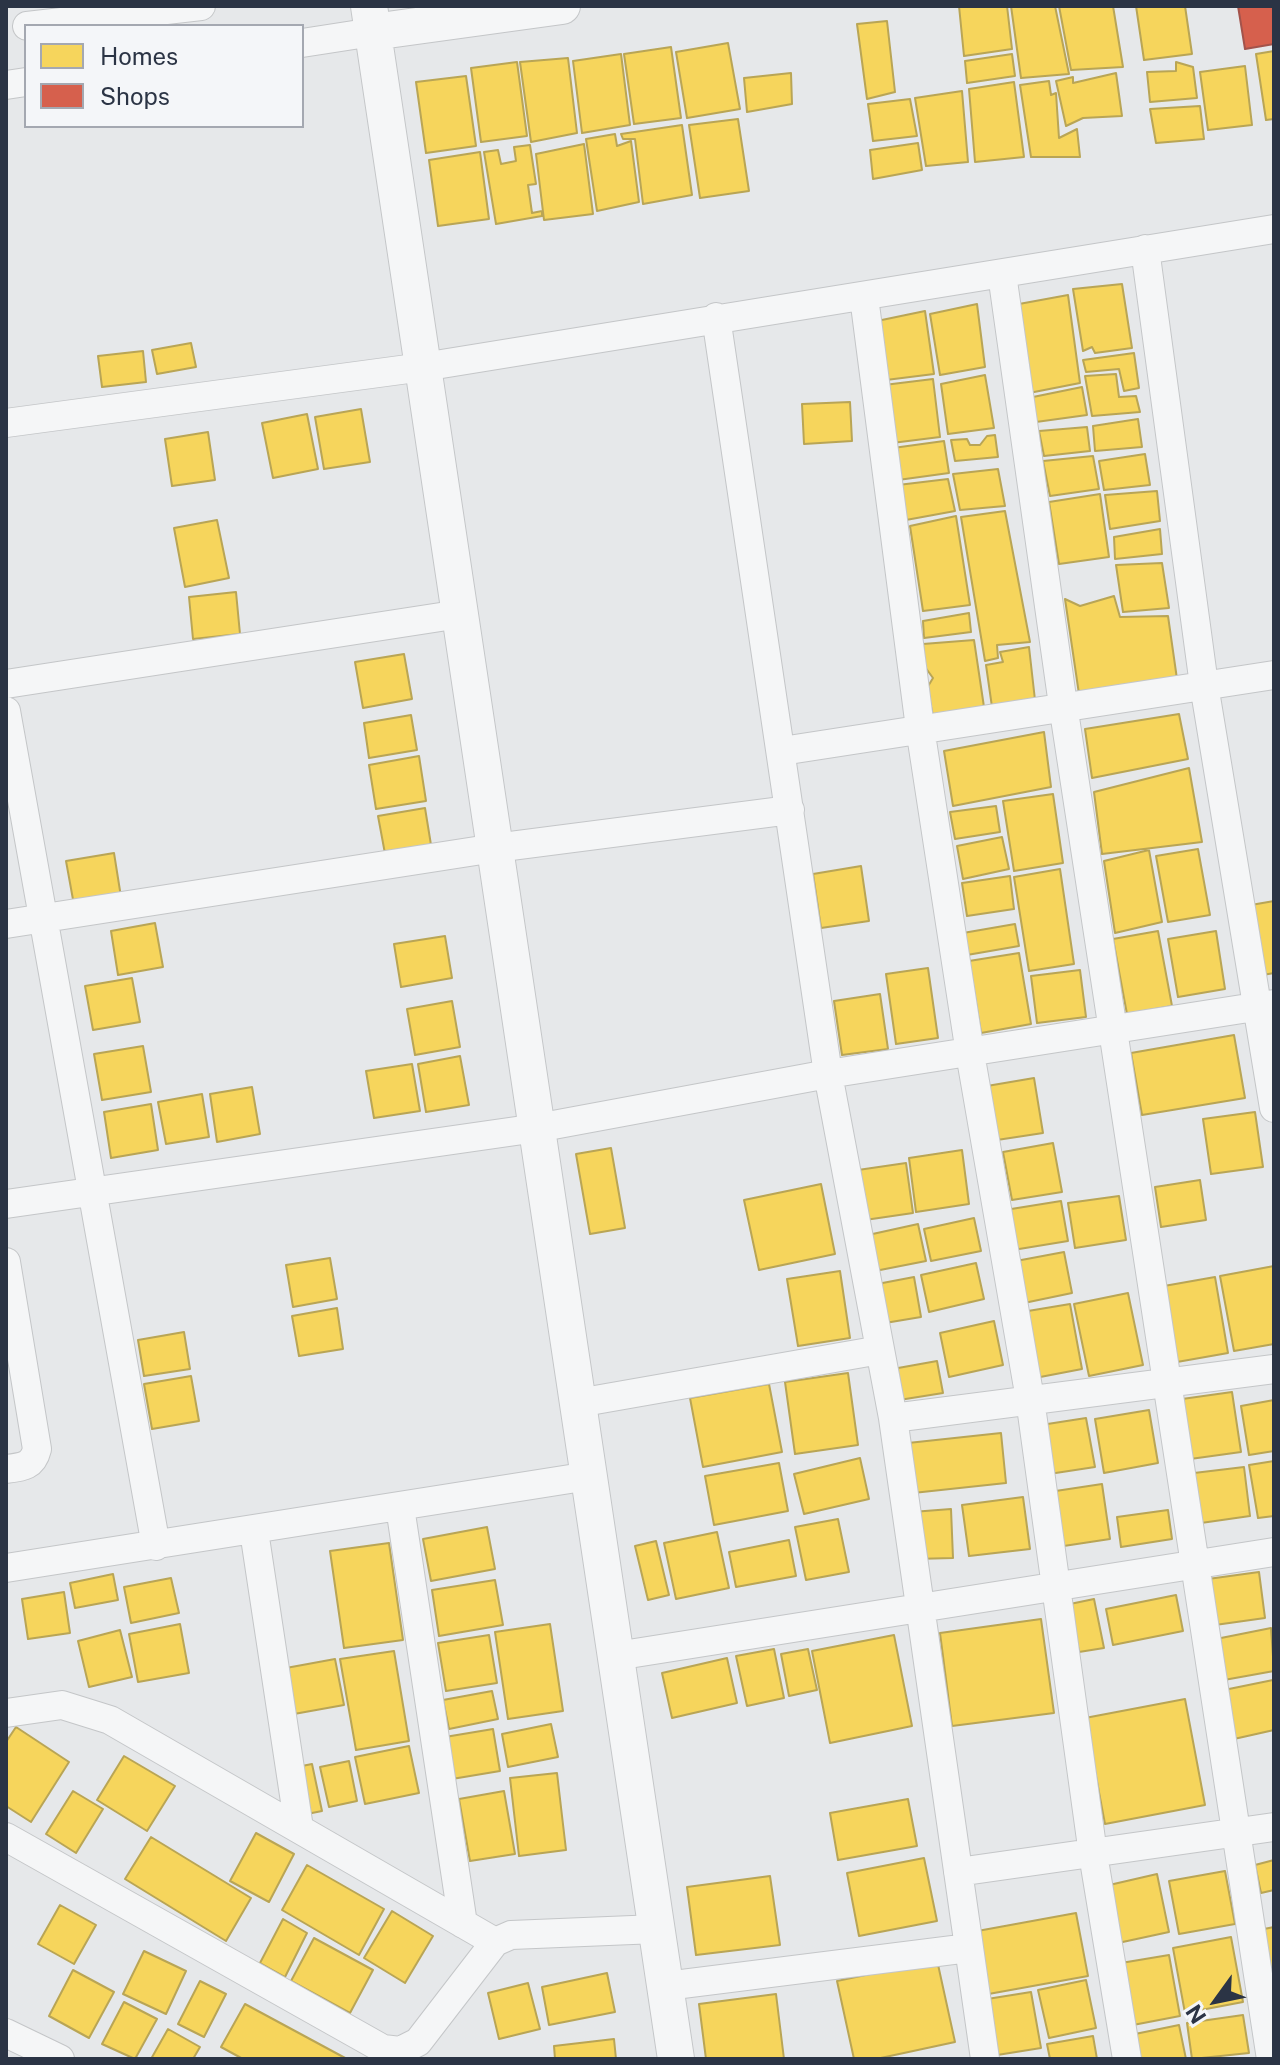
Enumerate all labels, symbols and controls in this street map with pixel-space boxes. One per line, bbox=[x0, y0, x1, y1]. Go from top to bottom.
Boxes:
legend bbox=[24, 24, 304, 128]
text: Homes bbox=[100, 42, 178, 70]
text: Shops bbox=[100, 82, 170, 110]
north arrow bbox=[1176, 1961, 1256, 2041]
text: N bbox=[1180, 2000, 1211, 2028]

